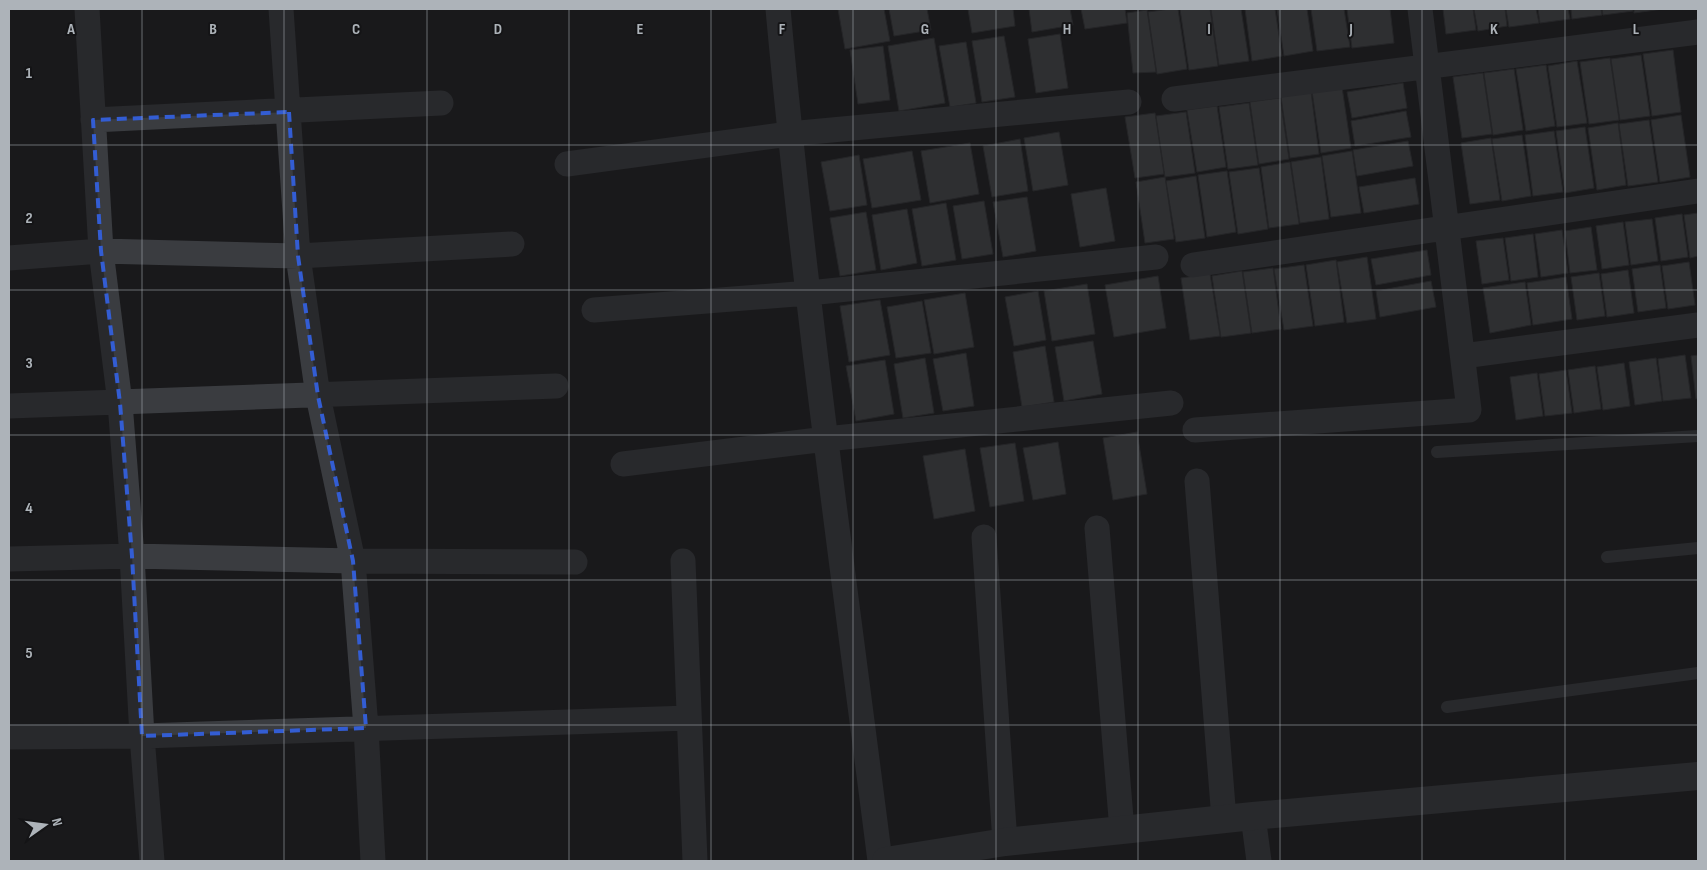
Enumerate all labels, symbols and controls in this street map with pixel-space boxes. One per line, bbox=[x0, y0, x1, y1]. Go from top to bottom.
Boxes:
text: A bbox=[66, 20, 75, 39]
text: B bbox=[209, 20, 217, 39]
text: C bbox=[352, 20, 360, 39]
text: D bbox=[494, 20, 502, 39]
text: E bbox=[637, 20, 644, 39]
text: F bbox=[779, 20, 786, 39]
text: G bbox=[921, 20, 929, 39]
text: H bbox=[1063, 20, 1071, 39]
text: I bbox=[1207, 20, 1211, 39]
text: J bbox=[1348, 20, 1353, 39]
text: K bbox=[1490, 20, 1498, 39]
text: L bbox=[1633, 20, 1640, 39]
text: 1 bbox=[26, 64, 33, 83]
text: 2 bbox=[25, 209, 33, 228]
text: 3 bbox=[25, 354, 33, 373]
text: 4 bbox=[25, 499, 33, 518]
text: 5 bbox=[25, 644, 33, 663]
north arrow bbox=[20, 800, 70, 850]
text: N bbox=[48, 816, 66, 828]

